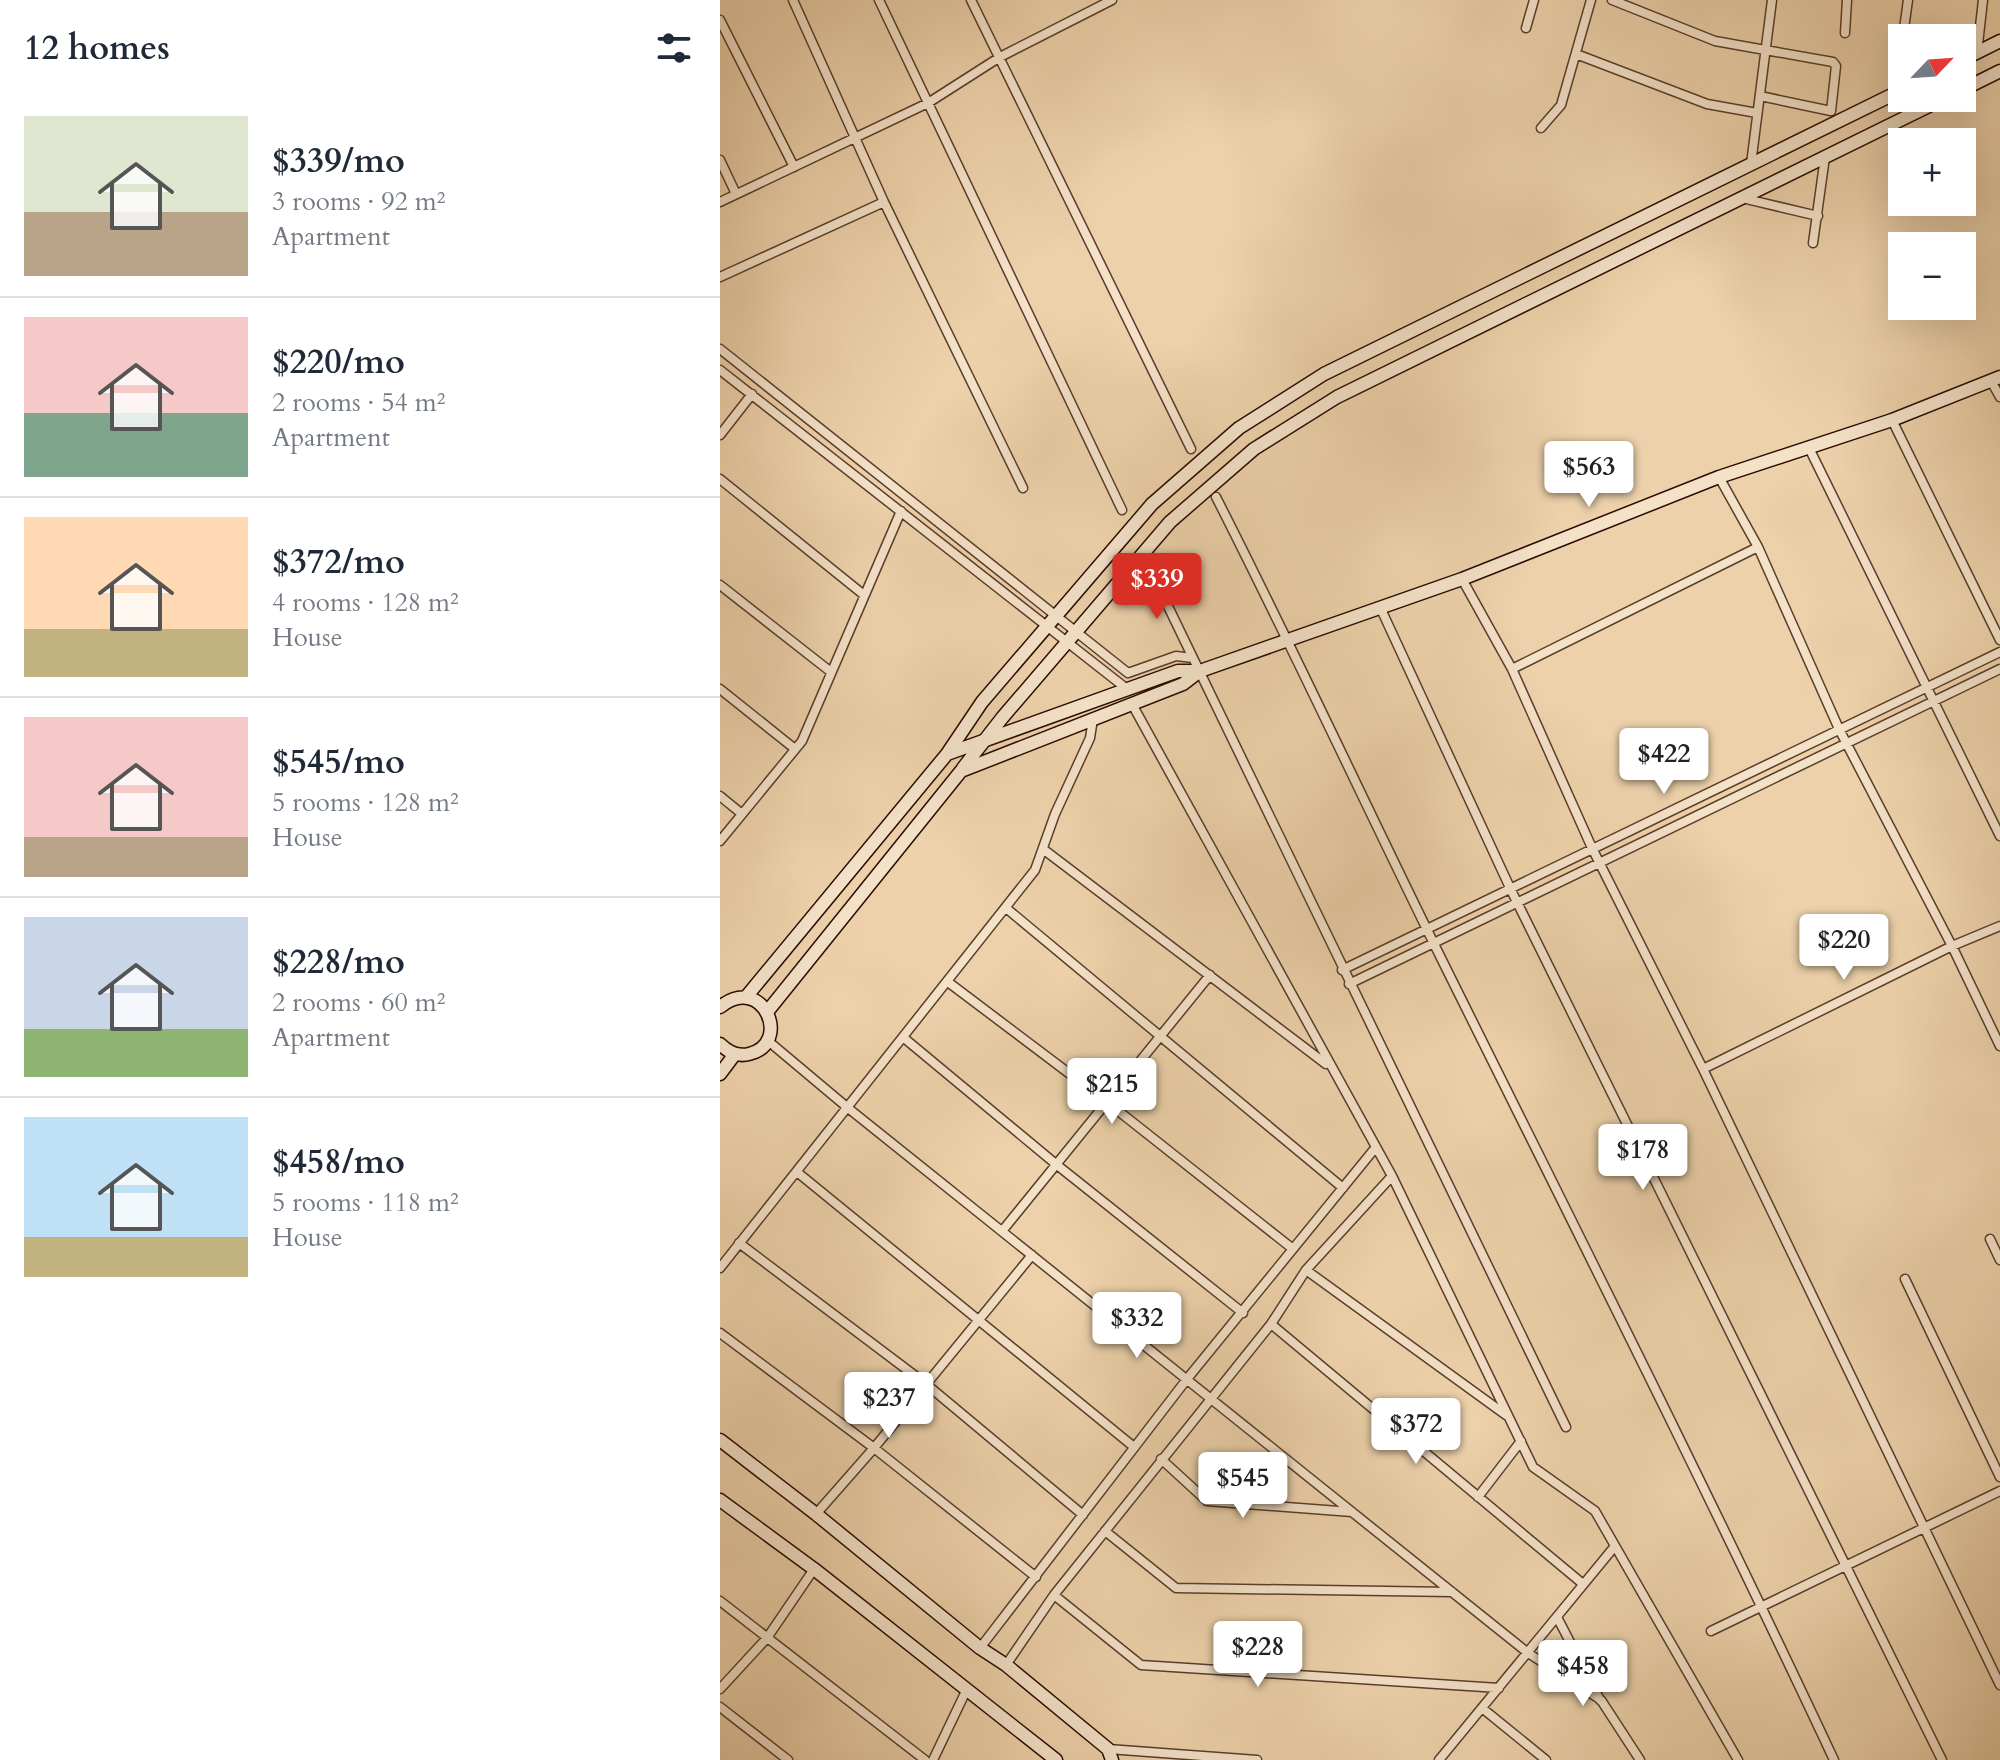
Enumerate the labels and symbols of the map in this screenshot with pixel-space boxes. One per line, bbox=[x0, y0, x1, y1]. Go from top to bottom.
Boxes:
north arrow bbox=[1888, 24, 1976, 112]
pin: $563 bbox=[1542, 441, 1636, 509]
pin: $339 bbox=[1110, 553, 1204, 621]
pin: $422 bbox=[1617, 728, 1711, 796]
pin: $220 bbox=[1797, 914, 1891, 982]
pin: $215 bbox=[1065, 1058, 1159, 1126]
pin: $178 bbox=[1596, 1124, 1690, 1192]
pin: $332 bbox=[1090, 1292, 1184, 1360]
pin: $237 bbox=[842, 1372, 936, 1440]
pin: $372 bbox=[1369, 1398, 1463, 1466]
pin: $545 bbox=[1196, 1452, 1290, 1520]
pin: $228 bbox=[1211, 1621, 1305, 1689]
pin: $458 bbox=[1536, 1640, 1630, 1708]

